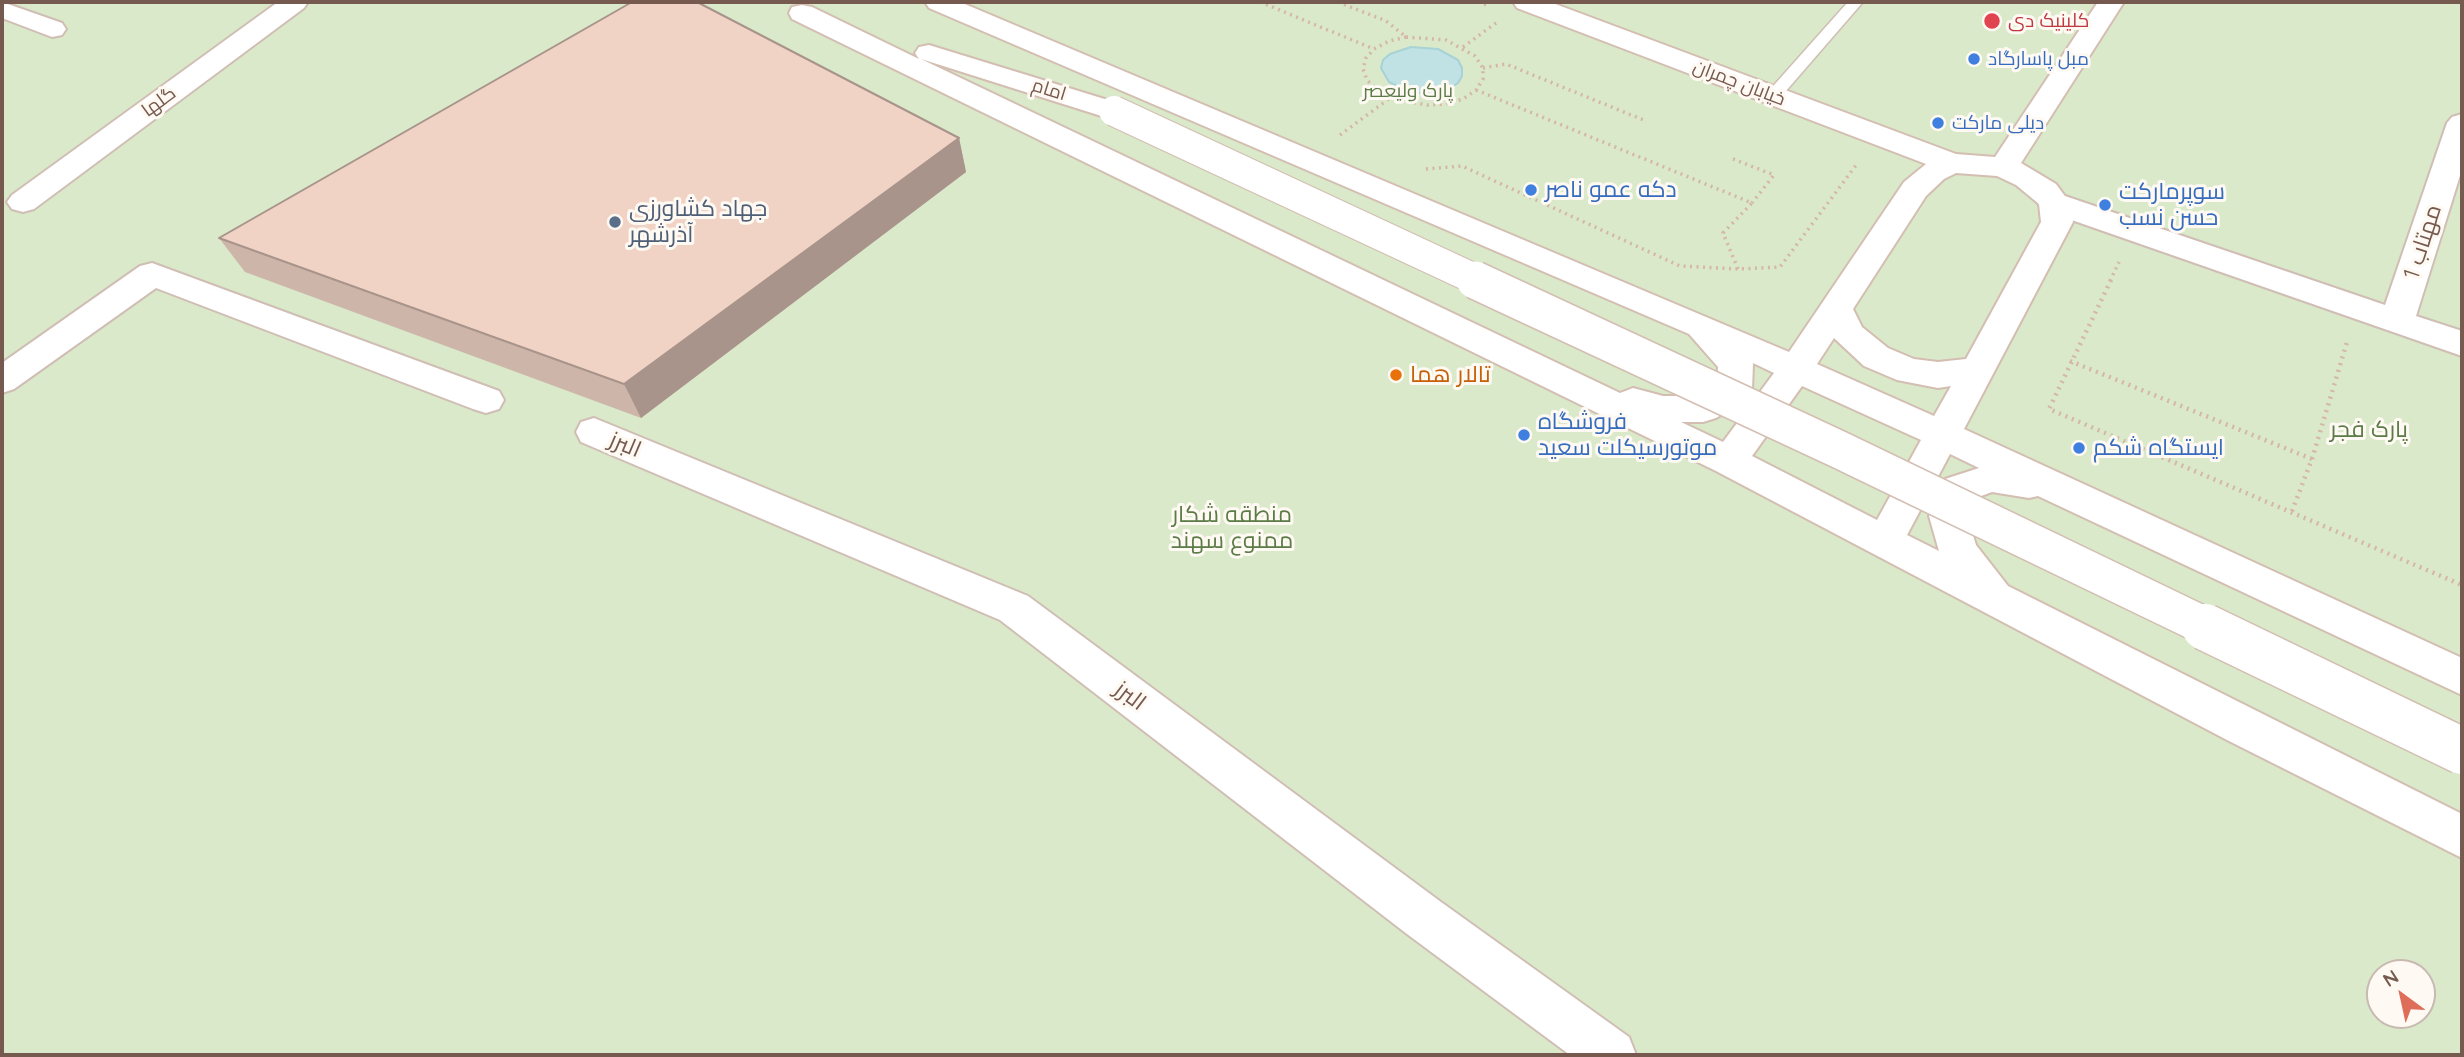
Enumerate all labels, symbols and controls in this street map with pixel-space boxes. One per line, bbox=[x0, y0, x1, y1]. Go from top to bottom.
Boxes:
place label: کلینیک دی bbox=[2008, 10, 2089, 32]
marker: کلینیک دی bbox=[1982, 11, 2002, 31]
place label: مبل پاسارگاد bbox=[1988, 48, 2089, 70]
marker: مبل پاسارگاد bbox=[1966, 51, 1982, 67]
street label: خیابان چمران bbox=[1690, 55, 1788, 111]
street label: امام bbox=[1029, 74, 1069, 106]
park label: پارک ولیعصر bbox=[1363, 80, 1453, 102]
street label: گلها bbox=[137, 82, 181, 122]
place label: دیلی مارکت bbox=[1952, 112, 2044, 134]
marker: دیلی مارکت bbox=[1930, 115, 1946, 131]
place label: دکه عمو ناصر bbox=[1545, 176, 1677, 204]
place label: سوپرمارکت حسن نسب bbox=[2119, 178, 2225, 232]
marker: دکه عمو ناصر bbox=[1523, 182, 1539, 198]
place label: جهاد کشاورزی آذرشهر bbox=[629, 195, 767, 249]
marker: سوپرمارکت حسن نسب bbox=[2097, 197, 2113, 213]
street label: مهتاب 1 bbox=[2398, 201, 2448, 283]
marker: جهاد کشاورزی آذرشهر bbox=[607, 214, 623, 230]
place label: تالار هما bbox=[1410, 361, 1491, 389]
marker: تالار هما bbox=[1388, 367, 1404, 383]
place label: فروشگاه موتورسیکلت سعید bbox=[1538, 408, 1717, 462]
park label: پارک فجر bbox=[2330, 416, 2408, 444]
street label: البرز bbox=[605, 426, 645, 464]
marker: فروشگاه موتورسیکلت سعید bbox=[1516, 427, 1532, 443]
place label: ایستگاه شکم bbox=[2093, 434, 2224, 462]
marker: ایستگاه شکم bbox=[2071, 440, 2087, 456]
park label: منطقه شکار ممنوع سهند bbox=[1171, 501, 1293, 555]
street label: البرز bbox=[1109, 675, 1151, 717]
north arrow bbox=[2366, 959, 2436, 1029]
text: N bbox=[2378, 964, 2403, 992]

